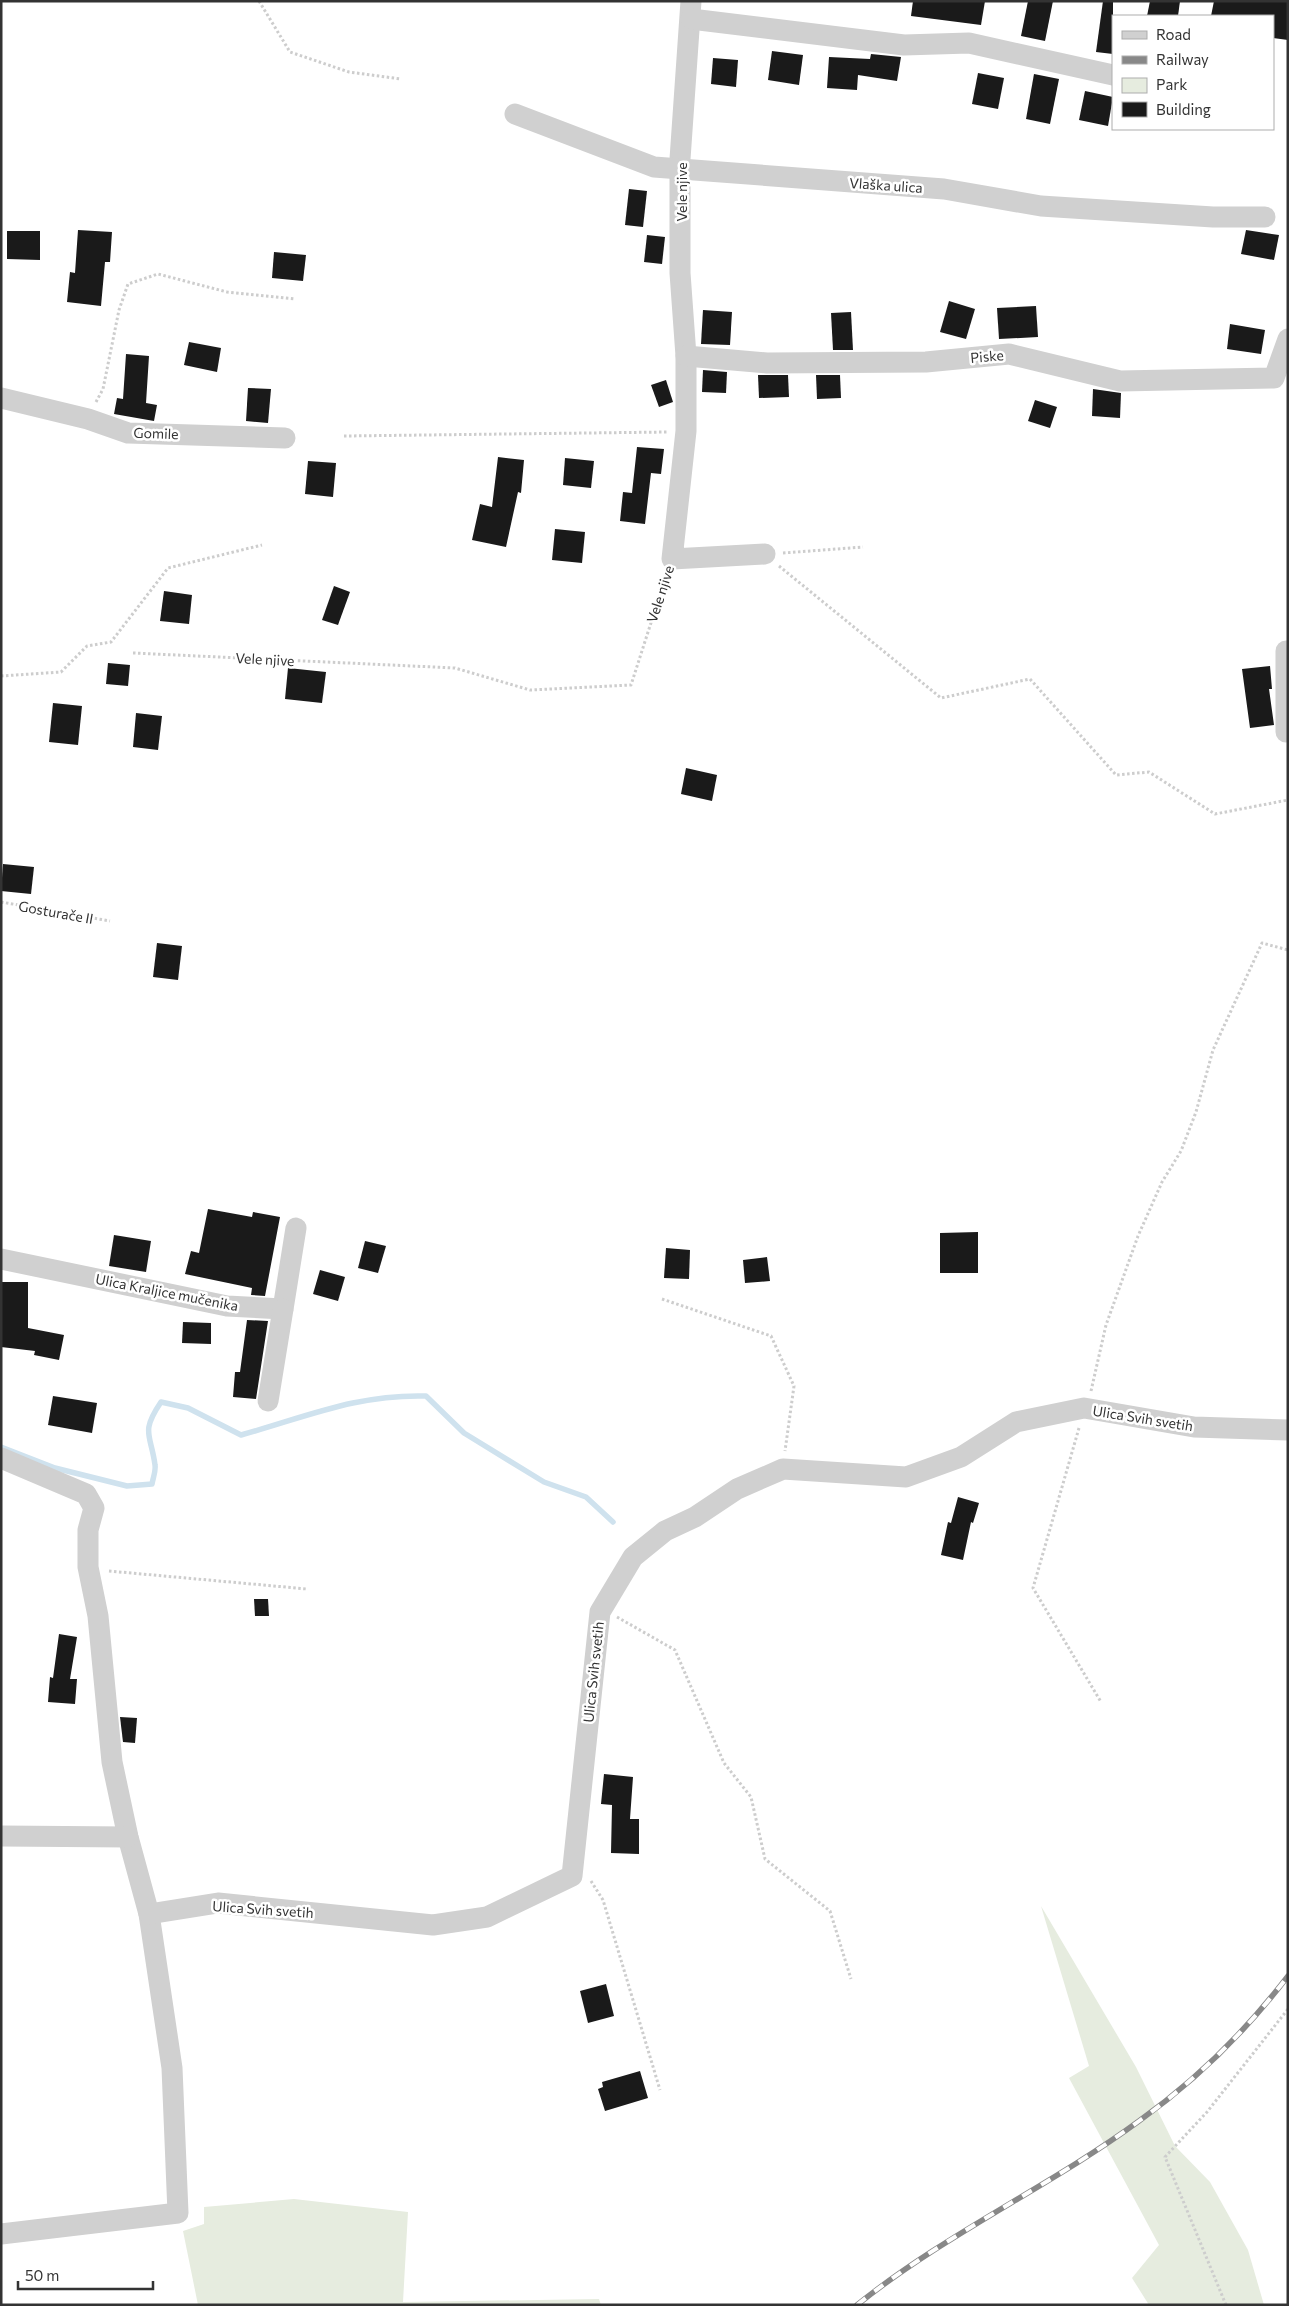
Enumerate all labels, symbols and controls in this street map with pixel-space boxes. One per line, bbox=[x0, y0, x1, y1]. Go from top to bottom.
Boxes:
legend bbox=[1112, 15, 1274, 130]
text: Road bbox=[1156, 25, 1191, 43]
text: Railway bbox=[1156, 50, 1209, 68]
text: Park bbox=[1156, 75, 1187, 93]
text: Building bbox=[1156, 100, 1211, 118]
street label: Vele njive bbox=[673, 162, 690, 222]
street label: Vlaška ulica bbox=[849, 174, 923, 196]
street label: Piske bbox=[970, 346, 1004, 366]
street label: Gomile bbox=[133, 424, 179, 442]
street label: Vele njive bbox=[643, 563, 677, 625]
street label: Vele njive bbox=[235, 649, 295, 669]
street label: Gosturače II bbox=[17, 897, 95, 927]
street label: Ulica Kraljice mučenika bbox=[94, 1270, 240, 1314]
street label: Ulica Svih svetih bbox=[1092, 1402, 1194, 1434]
street label: Ulica Svih svetih bbox=[579, 1621, 607, 1723]
street label: Ulica Svih svetih bbox=[212, 1897, 314, 1921]
scale bar bbox=[18, 2258, 152, 2290]
text: 50 m bbox=[25, 2266, 59, 2284]

